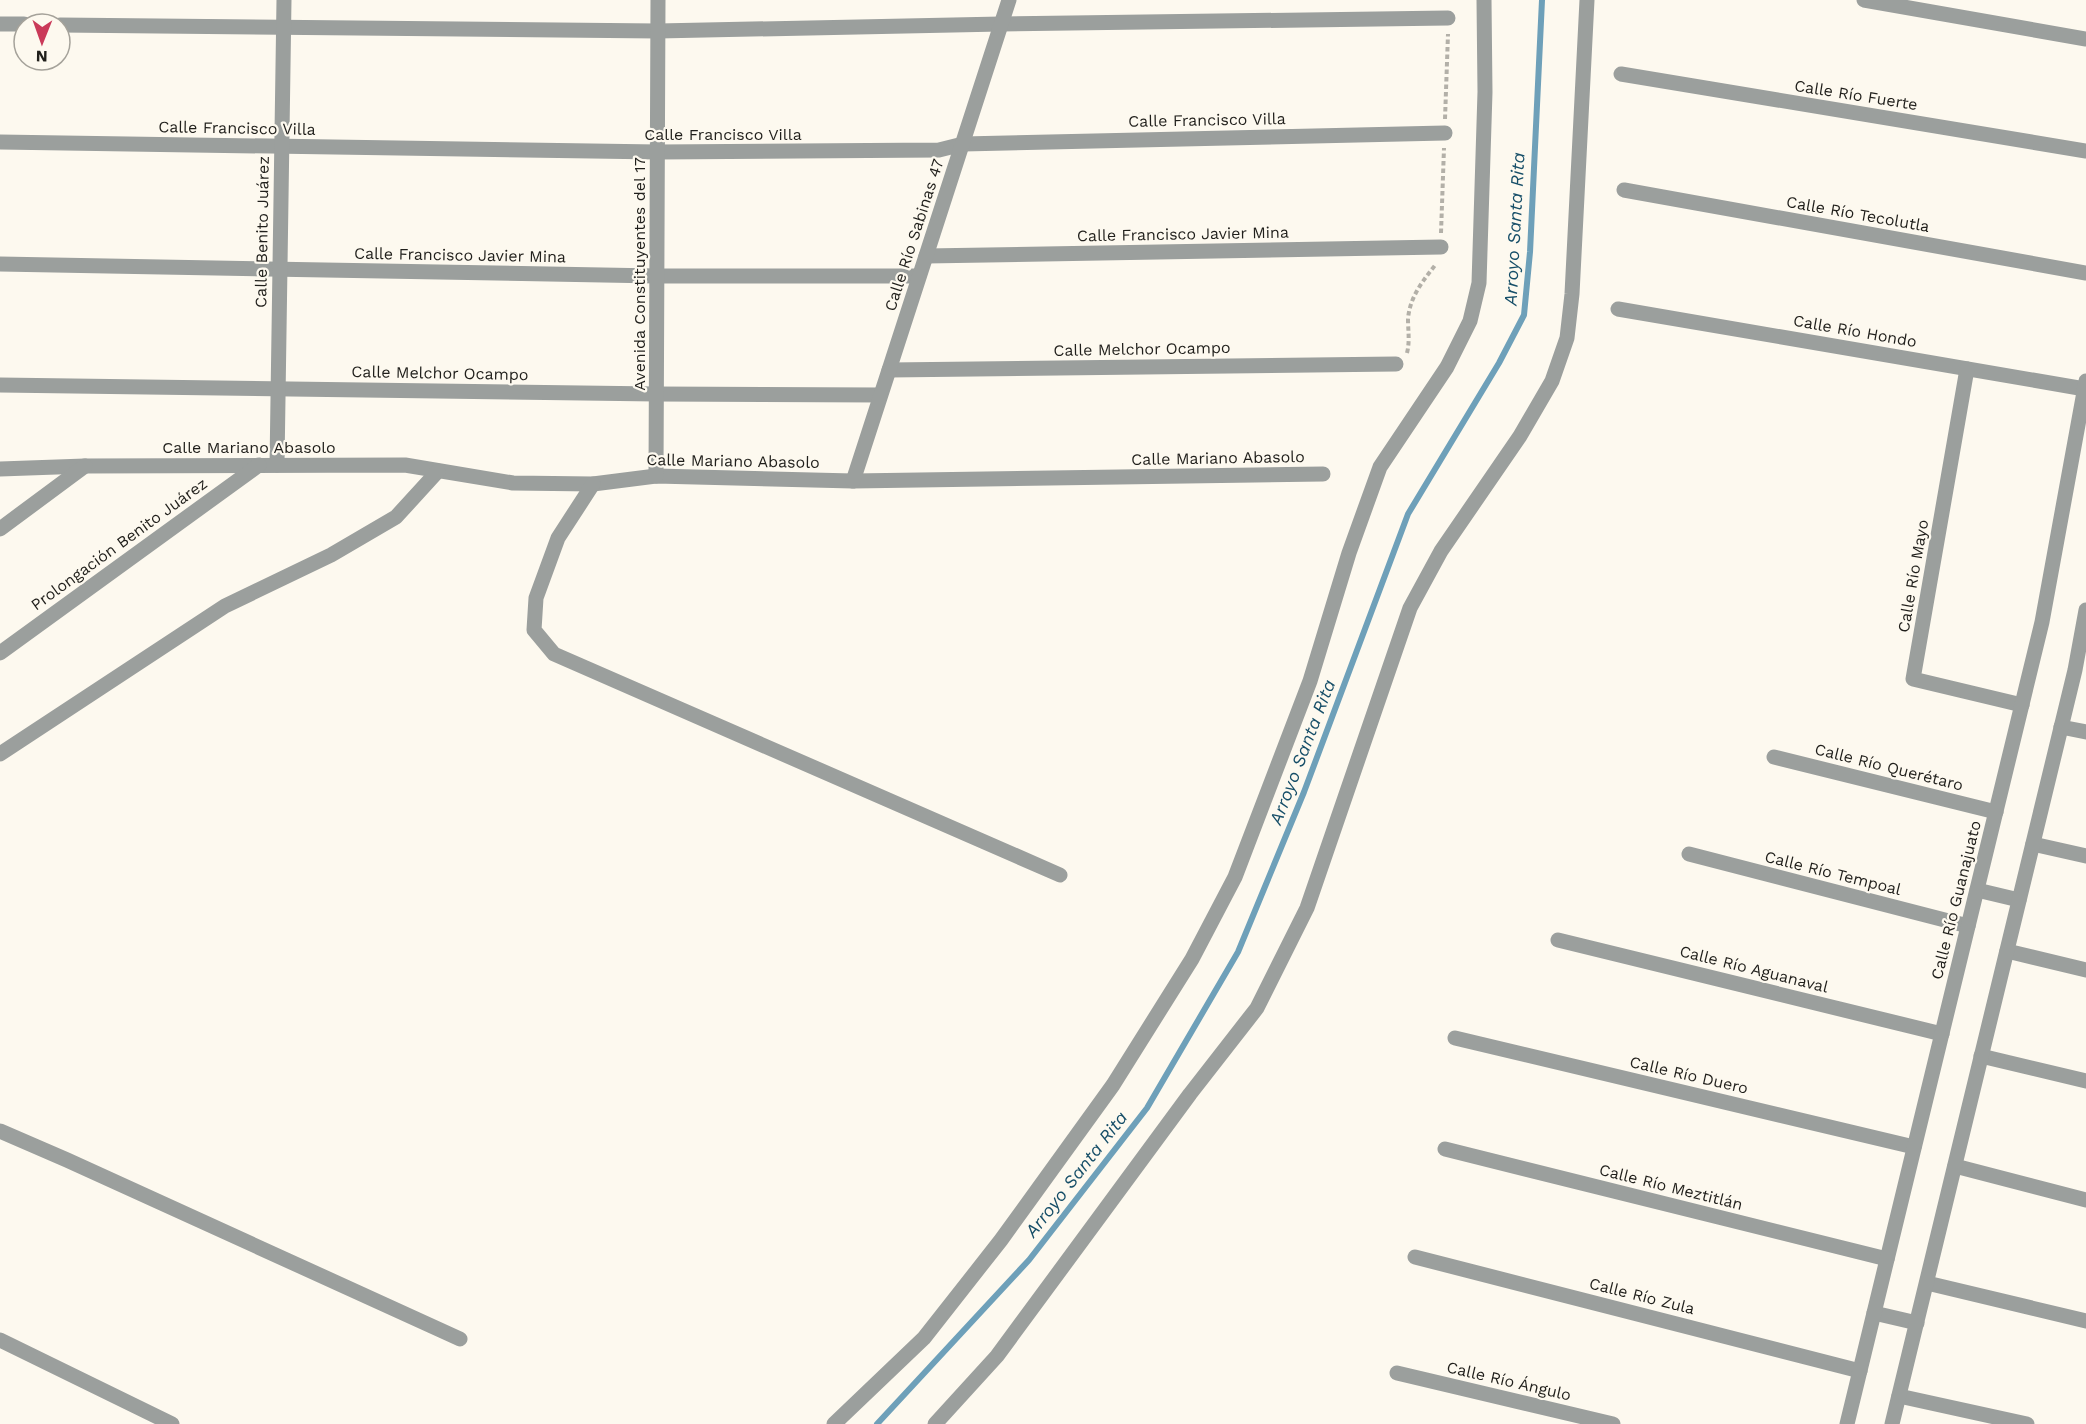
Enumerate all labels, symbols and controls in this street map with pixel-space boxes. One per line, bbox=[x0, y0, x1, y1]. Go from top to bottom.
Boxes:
north arrow bbox=[12, 12, 72, 72]
text: N bbox=[36, 47, 48, 66]
street label: Calle Río Fuerte bbox=[1793, 76, 1919, 114]
street label: Calle Francisco Villa bbox=[1128, 109, 1286, 131]
street label: Calle Francisco Villa bbox=[158, 117, 316, 139]
street label: Calle Francisco Villa bbox=[644, 125, 802, 144]
water label: Arroyo Santa Rita bbox=[1499, 152, 1529, 307]
street label: Calle Benito Juárez bbox=[251, 156, 273, 308]
street label: Avenida Constituyentes del 17 bbox=[630, 157, 649, 391]
street label: Calle Río Sabinas 47 bbox=[880, 157, 948, 313]
street label: Calle Río Tecolutla bbox=[1785, 192, 1931, 236]
street label: Calle Francisco Javier Mina bbox=[1077, 223, 1289, 245]
street label: Calle Francisco Javier Mina bbox=[354, 244, 566, 266]
street label: Calle Río Hondo bbox=[1792, 311, 1918, 351]
street label: Calle Melchor Ocampo bbox=[1053, 338, 1231, 360]
street label: Calle Melchor Ocampo bbox=[351, 362, 529, 384]
street label: Calle Mariano Abasolo bbox=[162, 438, 336, 457]
street label: Calle Mariano Abasolo bbox=[1131, 447, 1305, 469]
street label: Calle Mariano Abasolo bbox=[646, 450, 820, 472]
street label: Prolongación Benito Juárez bbox=[27, 474, 211, 614]
street label: Calle Río Mayo bbox=[1894, 518, 1932, 634]
water label: Arroyo Santa Rita bbox=[1264, 676, 1339, 828]
street label: Calle Río Querétaro bbox=[1813, 739, 1965, 795]
street label: Calle Río Guanajuato bbox=[1927, 819, 1985, 981]
street label: Calle Río Tempoal bbox=[1763, 847, 1903, 899]
street label: Calle Río Aguanaval bbox=[1678, 941, 1830, 997]
street label: Calle Río Duero bbox=[1628, 1052, 1750, 1098]
water label: Arroyo Santa Rita bbox=[1020, 1107, 1132, 1242]
street label: Calle Río Meztitlán bbox=[1597, 1160, 1745, 1214]
street label: Calle Río Zula bbox=[1587, 1274, 1697, 1318]
street label: Calle Río Ángulo bbox=[1445, 1357, 1573, 1405]

